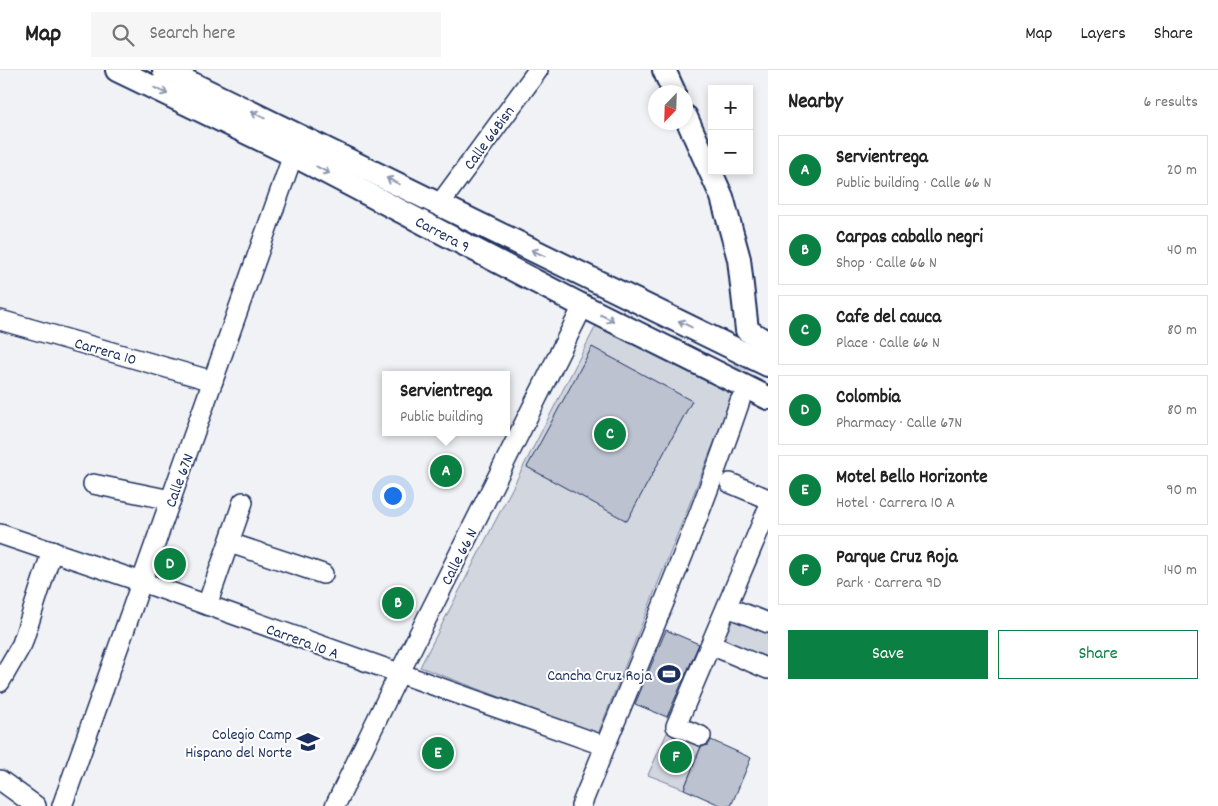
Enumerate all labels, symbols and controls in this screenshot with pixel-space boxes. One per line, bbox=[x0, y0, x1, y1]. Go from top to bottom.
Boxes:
search box bbox=[91, 12, 441, 57]
text: Map bbox=[25, 18, 61, 52]
icon: search bbox=[109, 21, 137, 49]
text: Search here bbox=[149, 21, 235, 48]
text: Map bbox=[1025, 22, 1052, 47]
text: Layers bbox=[1080, 22, 1126, 47]
text: Share bbox=[1154, 22, 1193, 47]
north arrow bbox=[648, 85, 693, 130]
map controls bbox=[708, 85, 753, 175]
button: + bbox=[708, 85, 753, 130]
one-way arrow bbox=[153, 87, 168, 96]
text: Nearby bbox=[788, 88, 843, 118]
text: 6 results bbox=[1143, 91, 1198, 114]
street label: Calle 66Bisn bbox=[459, 102, 521, 175]
one-way arrow bbox=[250, 110, 265, 120]
button: − bbox=[708, 130, 753, 175]
text: Servientrega bbox=[836, 145, 928, 172]
text: A bbox=[801, 159, 809, 182]
text: 20 m bbox=[1167, 159, 1197, 182]
one-way arrow bbox=[315, 165, 330, 175]
text: Public building · Calle 66 N bbox=[836, 172, 991, 195]
one-way arrow bbox=[386, 176, 401, 186]
street label: Carrera 9 bbox=[410, 211, 473, 259]
text: Carpas caballo negri bbox=[836, 225, 983, 252]
text: B bbox=[801, 239, 809, 262]
text: 40 m bbox=[1167, 239, 1197, 262]
one-way arrow bbox=[531, 248, 546, 258]
text: Shop · Calle 66 N bbox=[836, 252, 937, 275]
text: Cafe del cauca bbox=[836, 305, 941, 332]
one-way arrow bbox=[599, 314, 614, 323]
one-way arrow bbox=[678, 319, 693, 328]
text: C bbox=[801, 319, 809, 342]
text: 80 m bbox=[1167, 319, 1197, 342]
text: Place · Calle 66 N bbox=[836, 332, 940, 355]
street label: Carrera 10 bbox=[72, 333, 139, 372]
popup bbox=[382, 371, 510, 436]
text: Servientrega bbox=[400, 379, 492, 406]
text: Colombia bbox=[836, 385, 901, 412]
text: D bbox=[801, 399, 809, 422]
text: 80 m bbox=[1167, 399, 1197, 422]
text: Public building bbox=[400, 406, 483, 429]
text: Pharmacy · Calle 67N bbox=[836, 412, 962, 435]
pin: C bbox=[594, 415, 626, 453]
street label: Calle 67N bbox=[160, 451, 201, 511]
pin: A bbox=[430, 452, 462, 490]
text: Motel Bello Horizonte bbox=[836, 465, 988, 492]
text: E bbox=[801, 479, 809, 502]
text: 90 m bbox=[1166, 479, 1197, 502]
your location bbox=[380, 483, 406, 509]
text: Hotel · Carrera 10 A bbox=[836, 492, 955, 515]
street label: Calle 66 N bbox=[436, 525, 484, 590]
pin: D bbox=[154, 545, 186, 583]
text: Parque Cruz Roja bbox=[836, 545, 958, 572]
text: F bbox=[801, 559, 809, 582]
text: 140 m bbox=[1163, 559, 1197, 582]
text: Park · Carrera 9D bbox=[836, 572, 941, 595]
pin: B bbox=[382, 584, 414, 622]
street label: Carrera 10 A bbox=[262, 619, 342, 666]
button: Save bbox=[788, 630, 988, 679]
button: Share bbox=[998, 630, 1198, 679]
sports icon: Cancha Cruz Roja bbox=[656, 661, 682, 687]
place label: Cancha Cruz Roja bbox=[547, 665, 652, 688]
place label: Colegio Camp Hispano del Norte bbox=[185, 724, 292, 765]
school or university icon: Colegio Camp Hispano del Norte bbox=[295, 729, 321, 755]
pin: E bbox=[422, 734, 454, 772]
pin: F bbox=[660, 738, 692, 776]

